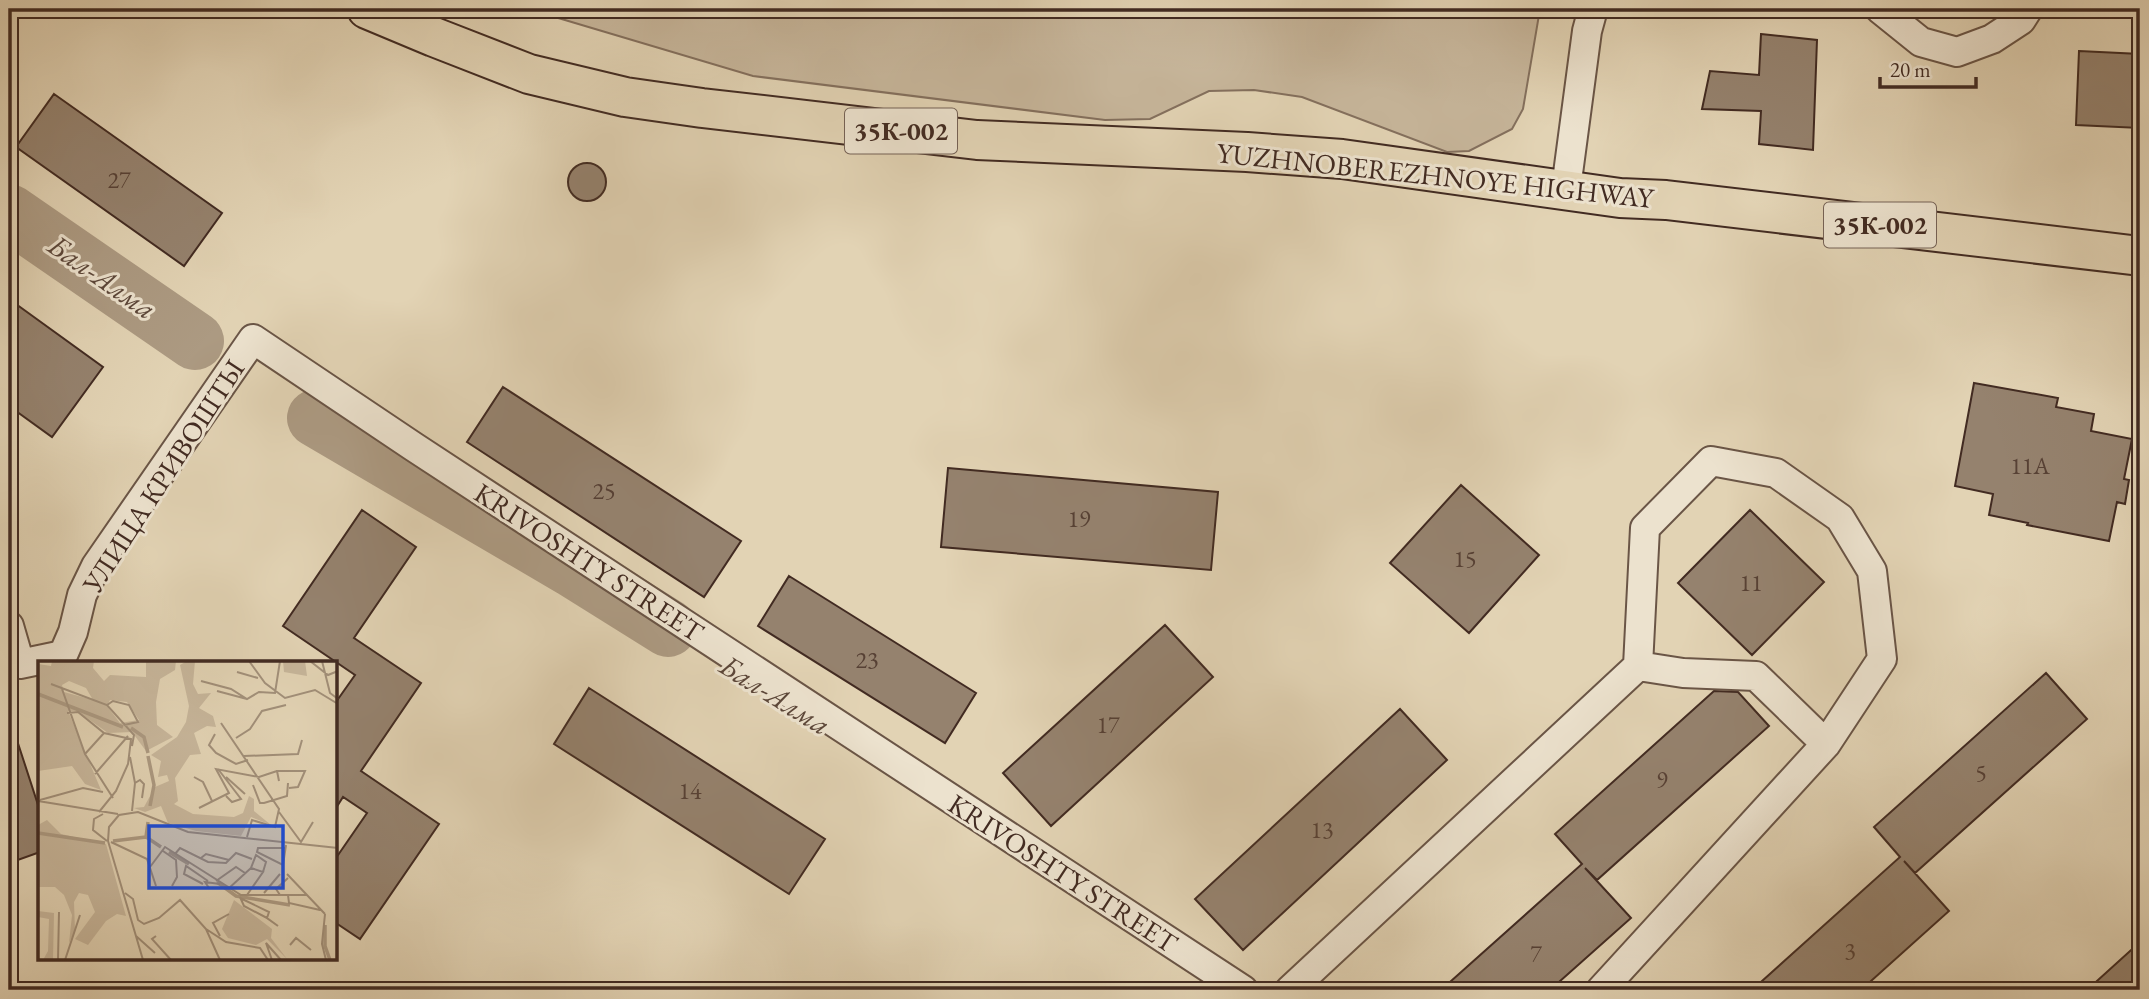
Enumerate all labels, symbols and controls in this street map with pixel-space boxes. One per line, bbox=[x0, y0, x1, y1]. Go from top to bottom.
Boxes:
scale bar bbox=[1880, 46, 1976, 90]
text: 20 m bbox=[1890, 56, 1931, 83]
road number: 35К-002 bbox=[845, 108, 957, 154]
street label: YUZHNOBEREZHNOYE HIGHWAY bbox=[1215, 134, 1657, 216]
house number: 27 bbox=[107, 164, 131, 195]
road number: 35К-002 bbox=[1824, 202, 1936, 248]
water label: Бал-Алма bbox=[40, 225, 164, 328]
street label: УЛИЦА КРИВОШТЫ bbox=[73, 352, 252, 600]
house number: 11А bbox=[2010, 450, 2050, 481]
street label: KRIVOSHTY STREET bbox=[468, 474, 711, 650]
house number: 25 bbox=[592, 475, 616, 506]
house number: 19 bbox=[1067, 503, 1091, 534]
house number: 15 bbox=[1453, 543, 1477, 574]
house number: 11 bbox=[1739, 567, 1763, 598]
house number: 23 bbox=[855, 644, 879, 675]
water label: Бал-Алма bbox=[712, 645, 838, 744]
inset map bbox=[38, 661, 338, 960]
house number: 17 bbox=[1096, 709, 1120, 740]
house number: 5 bbox=[1975, 757, 1987, 788]
house number: 9 bbox=[1656, 764, 1668, 795]
house number: 14 bbox=[678, 775, 702, 806]
street label: KRIVOSHTY STREET bbox=[942, 785, 1185, 961]
house number: 13 bbox=[1310, 814, 1334, 845]
house number: 3 bbox=[1844, 935, 1856, 966]
house number: 7 bbox=[1530, 938, 1542, 969]

